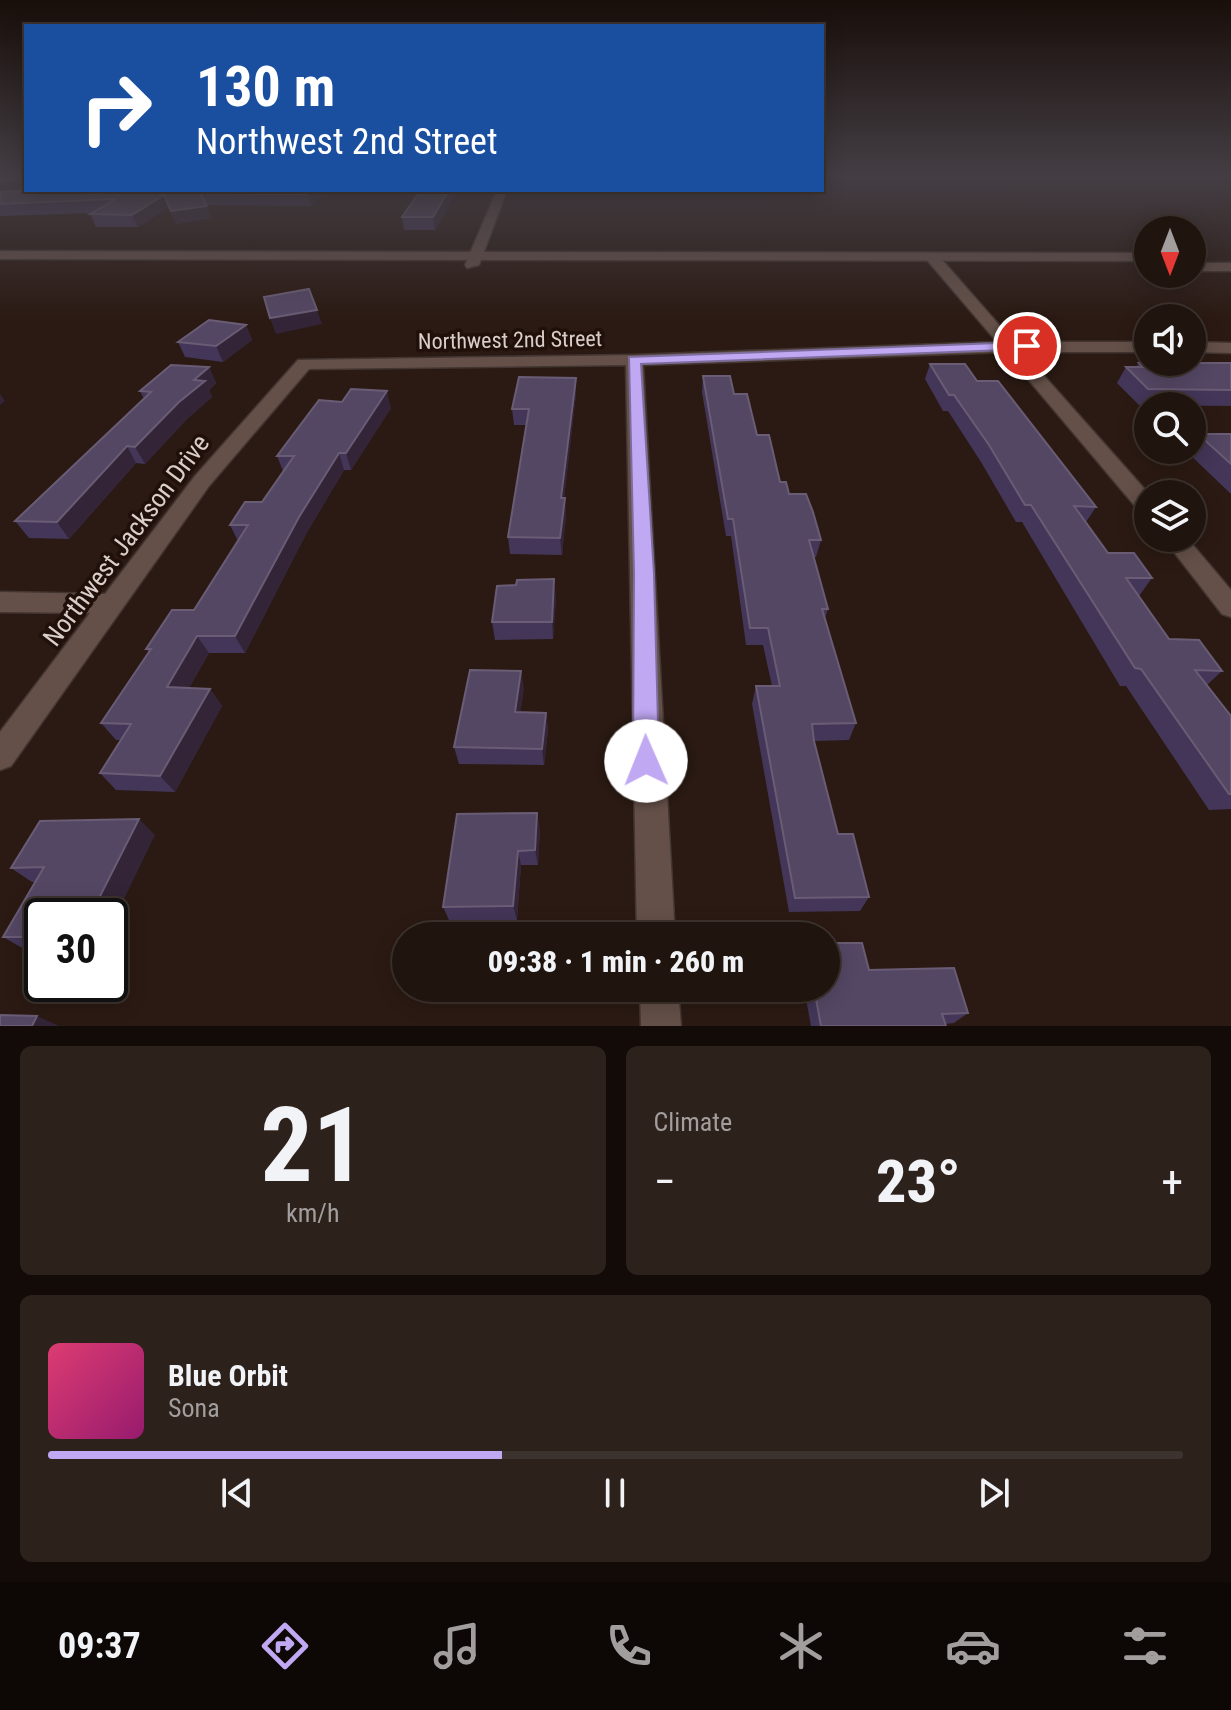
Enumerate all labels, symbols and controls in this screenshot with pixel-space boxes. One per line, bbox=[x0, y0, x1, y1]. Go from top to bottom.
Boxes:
text: 130 m bbox=[196, 54, 335, 120]
icon: right bbox=[64, 56, 168, 160]
text: Northwest 2nd Street bbox=[196, 121, 498, 163]
north arrow bbox=[1134, 216, 1206, 288]
map controls bbox=[1134, 216, 1206, 552]
button: sound bbox=[1134, 304, 1206, 376]
pin bbox=[993, 312, 1061, 380]
icon: arrive bbox=[1005, 324, 1049, 368]
street label: Northwest 2nd Street bbox=[418, 326, 602, 354]
button: search bbox=[1134, 392, 1206, 464]
street label: Northwest Jackson Drive bbox=[37, 428, 215, 652]
button: layers bbox=[1134, 480, 1206, 552]
position arrow bbox=[604, 719, 688, 803]
speed limit sign: 30 bbox=[24, 898, 128, 1002]
text: 09:38 · 1 min · 260 m bbox=[488, 944, 744, 979]
text: 21 bbox=[260, 1085, 365, 1206]
text: Climate bbox=[654, 1107, 732, 1137]
text: 23° bbox=[876, 1146, 961, 1217]
text: − bbox=[654, 1156, 676, 1208]
text: + bbox=[1161, 1156, 1183, 1208]
text: km/h bbox=[286, 1198, 340, 1228]
text: Blue Orbit bbox=[168, 1358, 288, 1393]
text: Sona bbox=[168, 1393, 220, 1423]
icon: previous bbox=[215, 1471, 259, 1515]
icon: pause bbox=[593, 1471, 637, 1515]
icon: next bbox=[972, 1471, 1016, 1515]
icon: directions bbox=[257, 1618, 313, 1674]
icon: music bbox=[429, 1618, 485, 1674]
icon: phone bbox=[601, 1618, 657, 1674]
icon: climate bbox=[773, 1618, 829, 1674]
icon: car bbox=[945, 1618, 1001, 1674]
icon: filters bbox=[1117, 1618, 1173, 1674]
text: 09:37 bbox=[58, 1625, 141, 1667]

